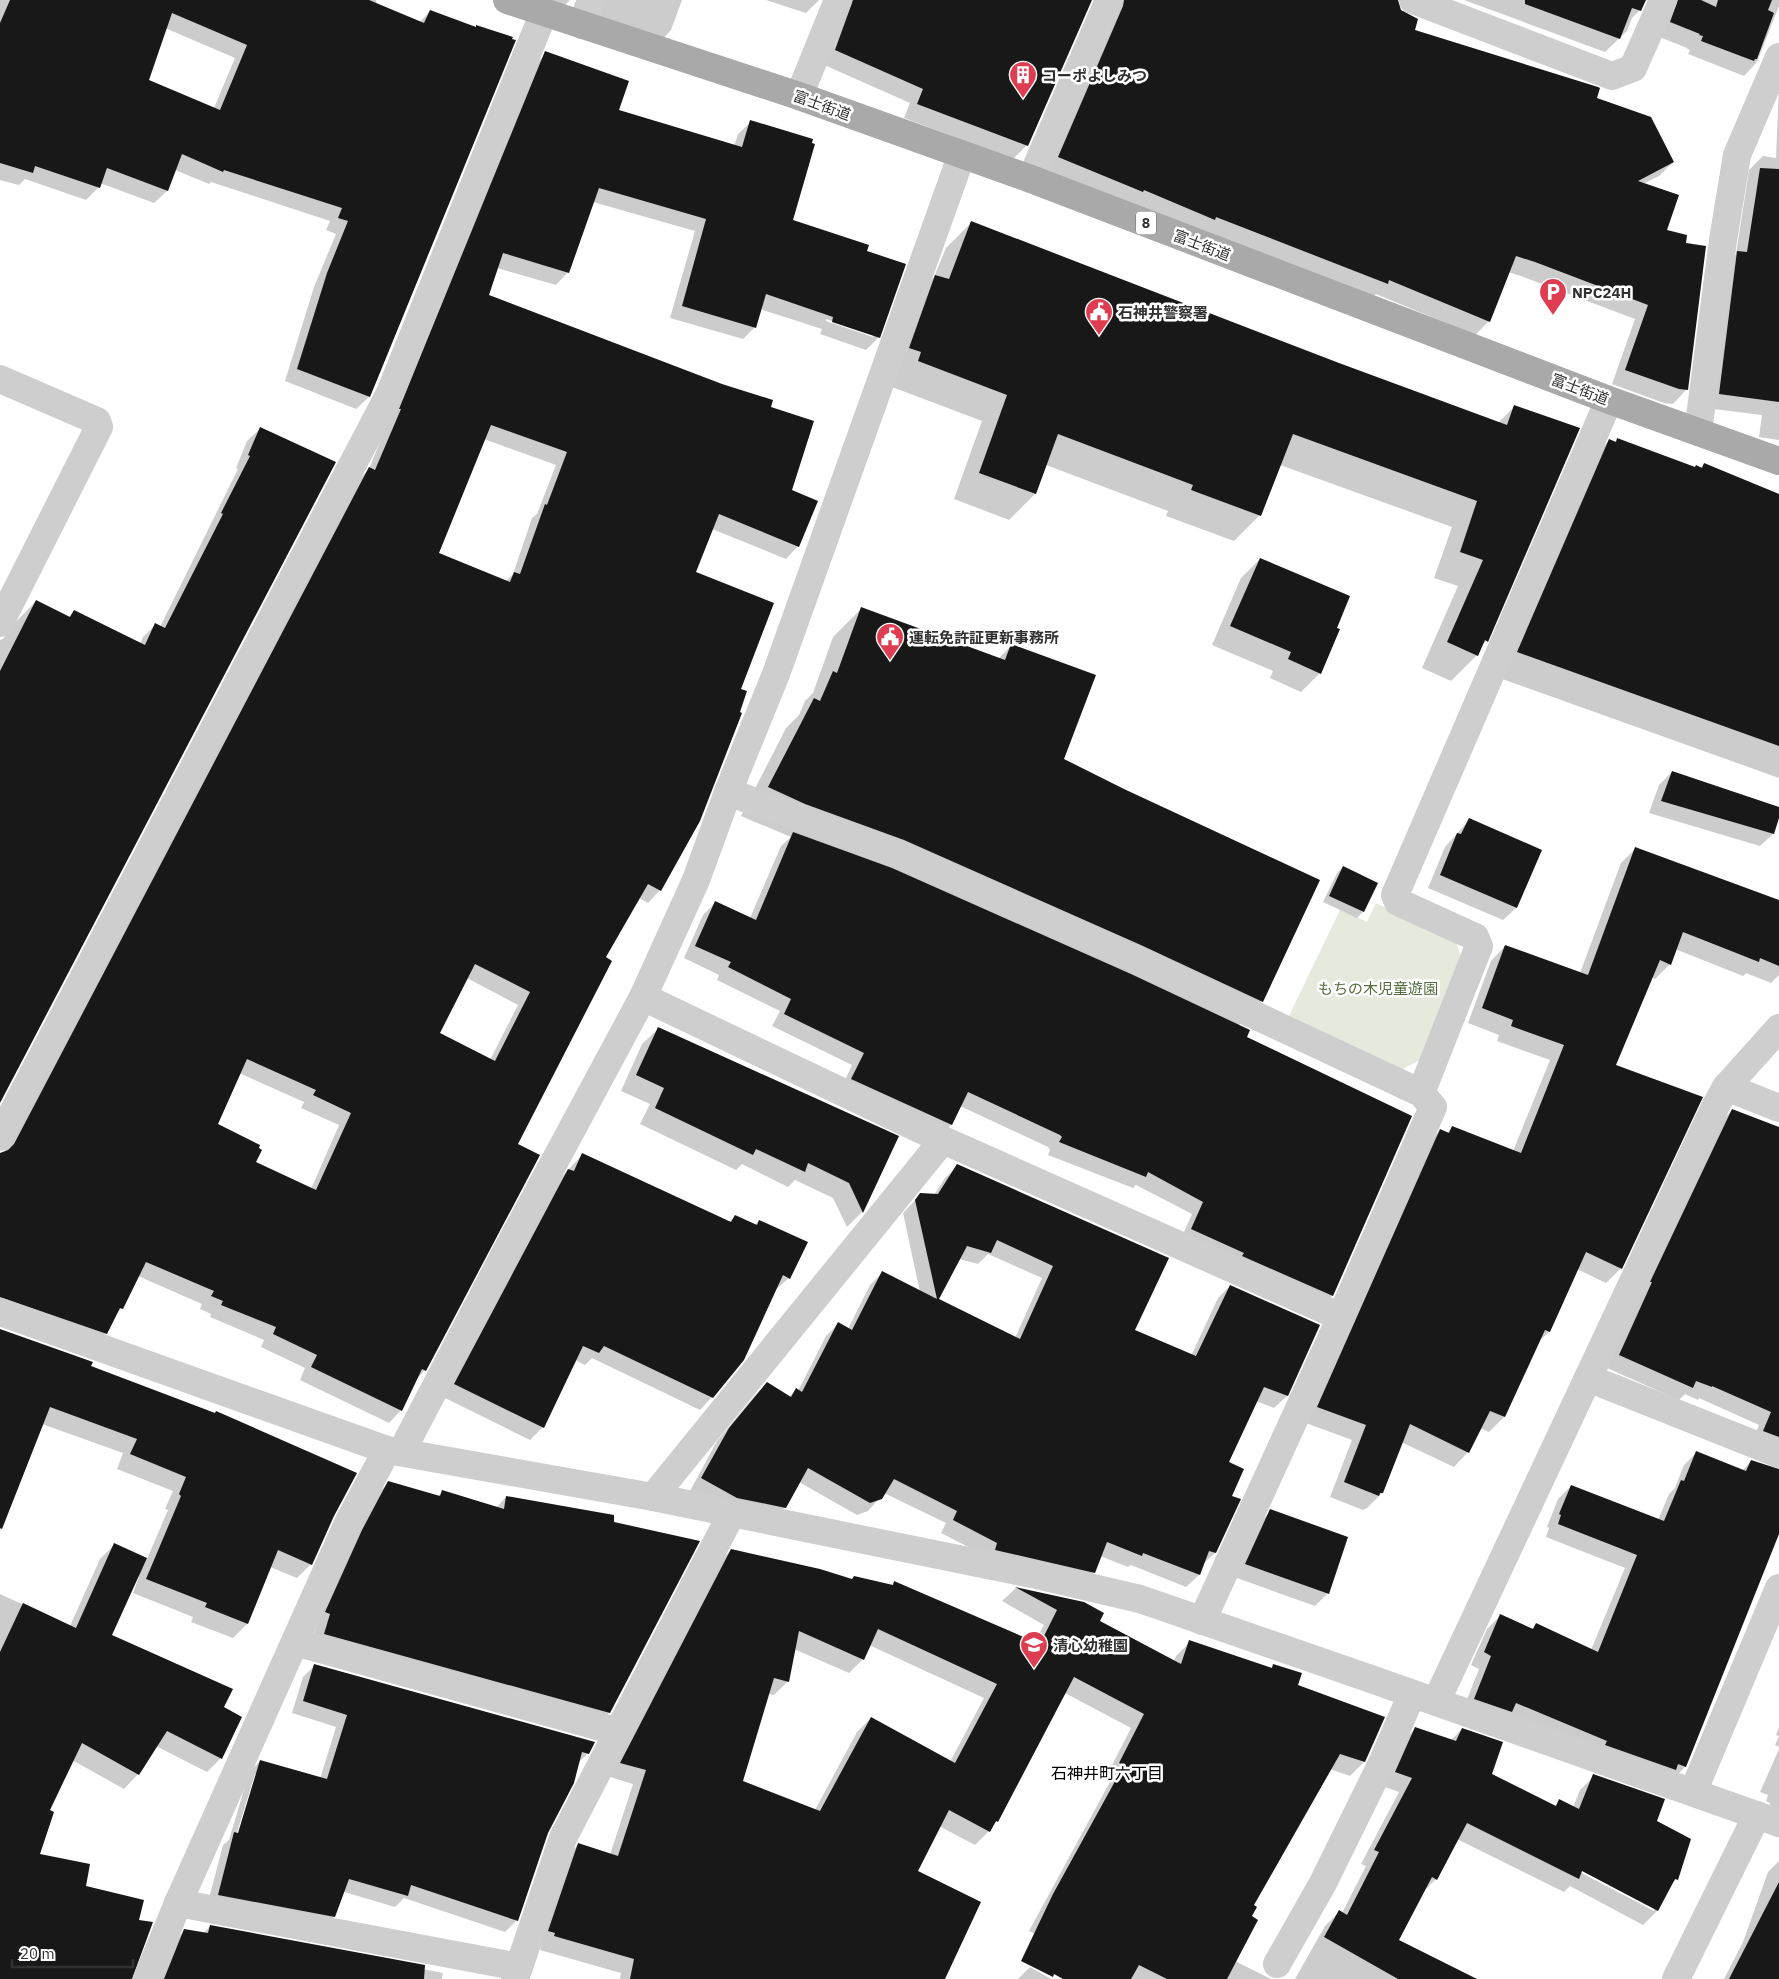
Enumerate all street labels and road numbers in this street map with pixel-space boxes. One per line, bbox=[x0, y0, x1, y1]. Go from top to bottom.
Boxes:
street label: 富士街道 bbox=[791, 86, 853, 124]
road number: 8 bbox=[1136, 212, 1156, 234]
street label: 富士街道 bbox=[1171, 225, 1233, 265]
street label: 富士街道 bbox=[1549, 369, 1611, 409]

